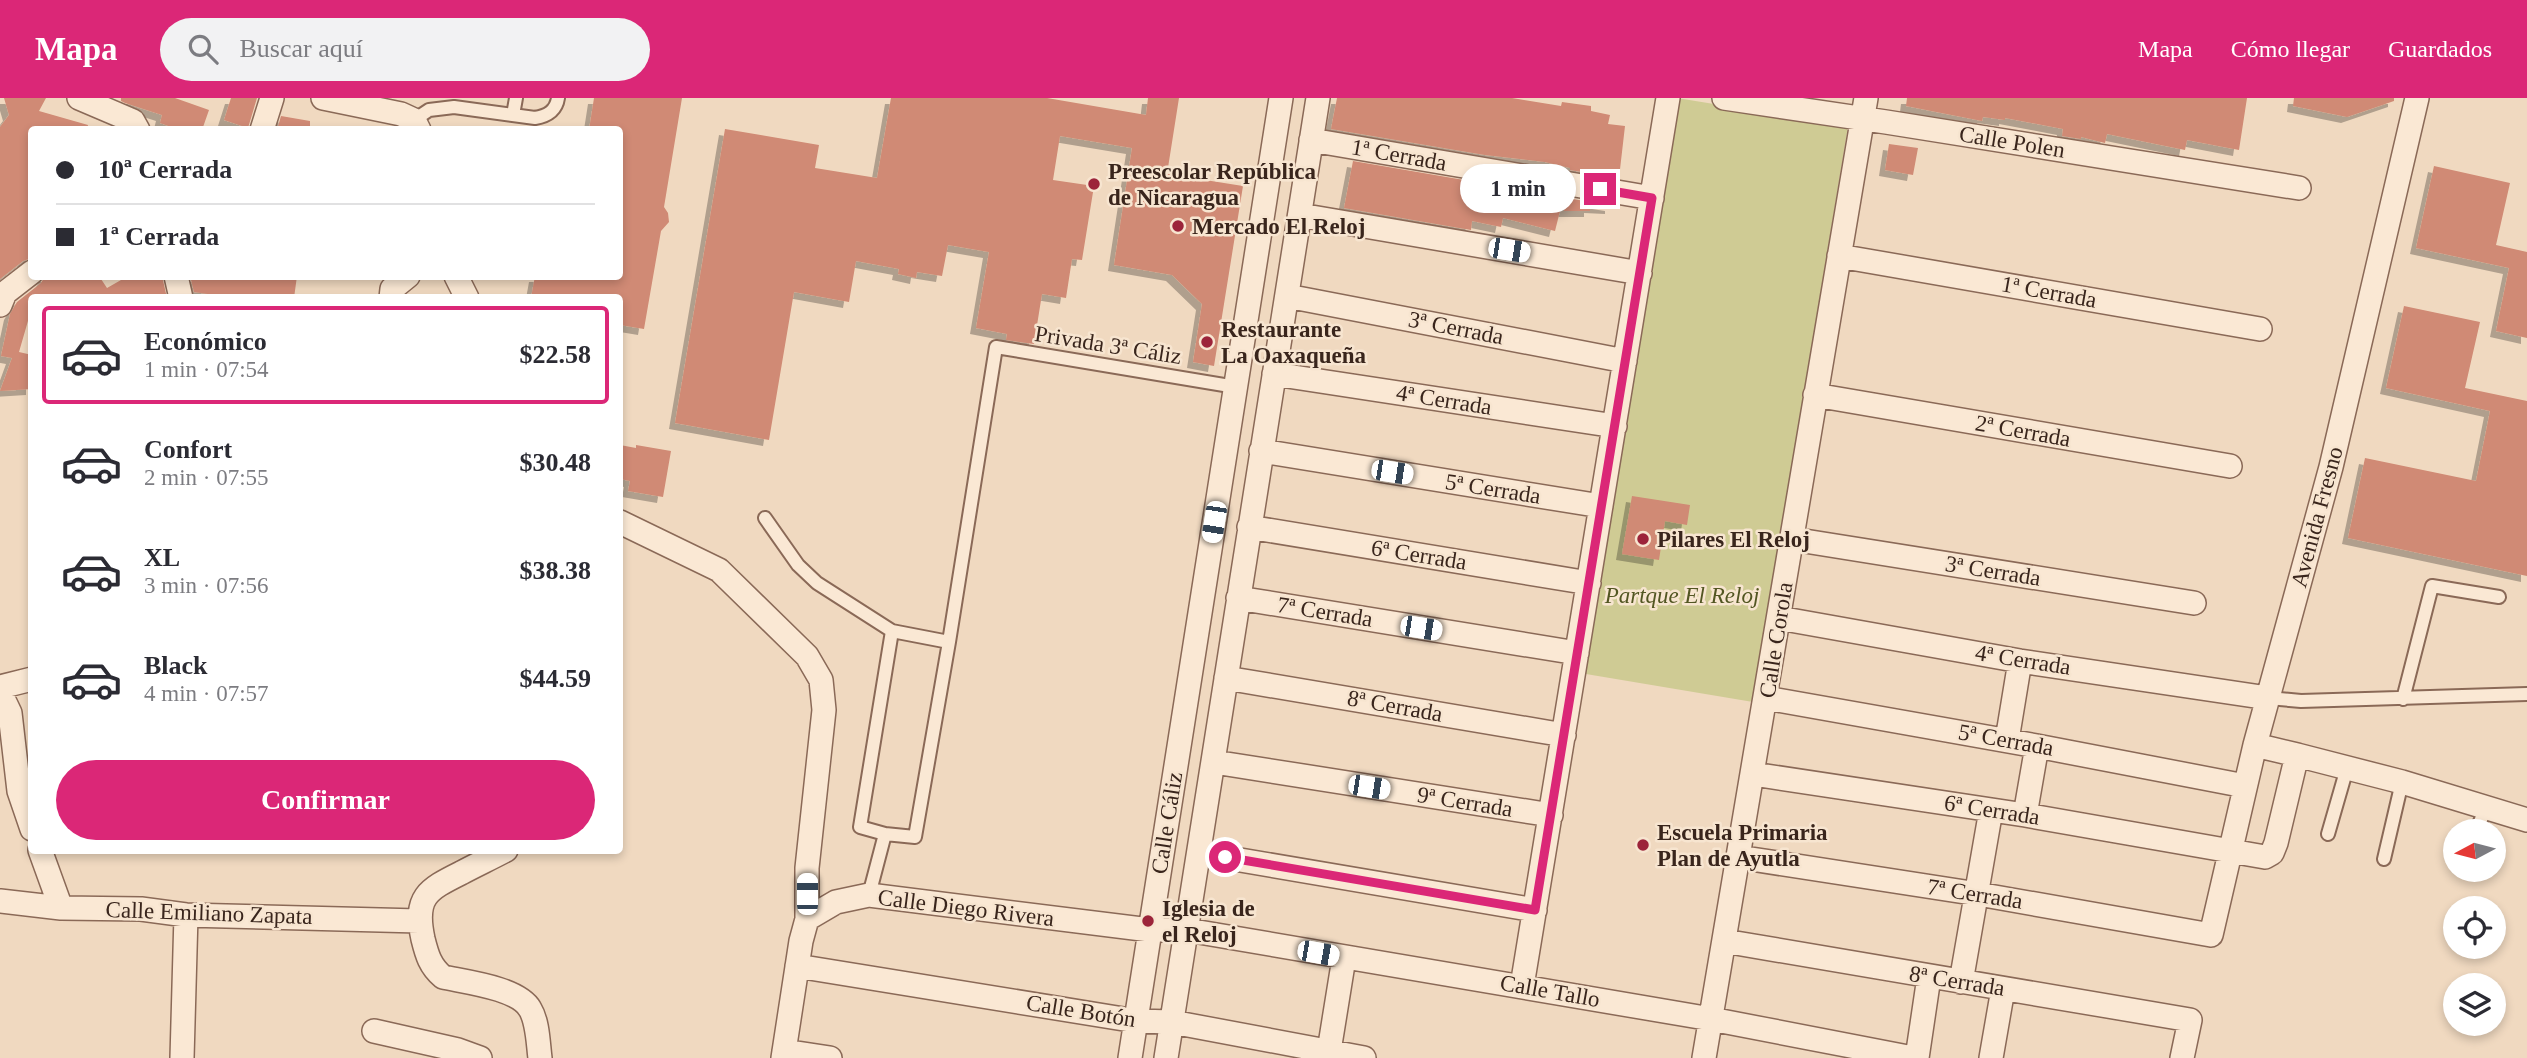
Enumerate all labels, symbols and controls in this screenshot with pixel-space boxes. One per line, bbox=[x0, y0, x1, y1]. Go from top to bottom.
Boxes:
search box bbox=[160, 18, 650, 81]
icon: search bbox=[184, 30, 222, 68]
text: Mapa bbox=[35, 31, 118, 67]
text: Buscar aquí bbox=[240, 34, 363, 63]
text: Mapa bbox=[2138, 36, 2193, 62]
text: Cómo llegar bbox=[2231, 36, 2350, 62]
text: Guardados bbox=[2388, 36, 2492, 62]
street label: Calle Polen bbox=[1957, 121, 2067, 163]
street label: 1ª Cerrada bbox=[1349, 134, 1449, 176]
text: 10ª Cerrada bbox=[98, 155, 232, 184]
place label: Preescolar República de Nicaragua bbox=[1108, 159, 1317, 210]
callout: 1 min bbox=[1460, 164, 1576, 214]
route end bbox=[1584, 173, 1616, 205]
marker: Preescolar República de Nicaragua bbox=[1086, 176, 1102, 192]
text: 1 min bbox=[1490, 176, 1546, 201]
place label: Mercado El Reloj bbox=[1192, 214, 1365, 239]
marker: Mercado El Reloj bbox=[1170, 218, 1186, 234]
text: 1ª Cerrada bbox=[98, 222, 219, 251]
car bbox=[1487, 236, 1532, 264]
street label: 1ª Cerrada bbox=[1999, 271, 2099, 313]
street label: 3ª Cerrada bbox=[1406, 307, 1506, 349]
place label: Restaurante La Oaxaqueña bbox=[1221, 317, 1367, 368]
street label: Privada 3ª Cáliz bbox=[1033, 321, 1183, 369]
icon: car bbox=[60, 324, 123, 387]
text: Económico bbox=[144, 327, 267, 356]
marker: Restaurante La Oaxaqueña bbox=[1199, 334, 1215, 350]
text: $22.58 bbox=[520, 340, 591, 369]
text: 1 min · 07:54 bbox=[144, 357, 269, 382]
street label: 4ª Cerrada bbox=[1394, 380, 1494, 420]
street label: 2ª Cerrada bbox=[1973, 410, 2073, 452]
icon: car bbox=[60, 432, 123, 495]
text: Confort bbox=[144, 435, 232, 464]
street label: Avenida Fresno bbox=[2286, 444, 2348, 590]
text: $30.48 bbox=[520, 448, 591, 477]
car bbox=[1370, 458, 1415, 486]
text: 2 min · 07:55 bbox=[144, 465, 269, 490]
street label: 5ª Cerrada bbox=[1443, 469, 1543, 509]
car bbox=[1201, 500, 1228, 544]
place label: Pilares El Reloj bbox=[1657, 527, 1810, 552]
marker: Pilares El Reloj bbox=[1635, 531, 1651, 547]
street label: 6ª Cerrada bbox=[1369, 535, 1469, 575]
icon: car bbox=[60, 540, 123, 603]
text: XL bbox=[144, 543, 180, 572]
street label: 3ª Cerrada bbox=[1943, 551, 2043, 591]
text: $38.38 bbox=[520, 556, 591, 585]
text: 3 min · 07:56 bbox=[144, 573, 269, 598]
street label: Calle Corola bbox=[1755, 580, 1797, 700]
park label: Partque El Reloj bbox=[1604, 583, 1759, 608]
street label: 7ª Cerrada bbox=[1275, 592, 1375, 632]
car bbox=[1399, 614, 1444, 642]
street label: 4ª Cerrada bbox=[1973, 640, 2073, 680]
icon: car bbox=[60, 648, 123, 711]
text: Black bbox=[144, 651, 208, 680]
text: $44.59 bbox=[520, 664, 591, 693]
text: 4 min · 07:57 bbox=[144, 681, 269, 706]
street label: 8ª Cerrada bbox=[1345, 685, 1445, 727]
street label: 5ª Cerrada bbox=[1956, 719, 2056, 761]
button: Confirmar bbox=[56, 760, 595, 840]
street label: Calle Cáliz bbox=[1147, 770, 1187, 876]
car bbox=[1347, 773, 1392, 801]
street label: 9ª Cerrada bbox=[1415, 782, 1515, 822]
street label: 6ª Cerrada bbox=[1942, 790, 2042, 830]
north arrow bbox=[2443, 819, 2506, 882]
map controls bbox=[2443, 819, 2506, 1036]
place label: Escuela Primaria Plan de Ayutla bbox=[1657, 820, 1828, 871]
marker: Escuela Primaria Plan de Ayutla bbox=[1635, 837, 1651, 853]
route start bbox=[1209, 841, 1241, 873]
car bbox=[797, 873, 818, 915]
street label: 7ª Cerrada bbox=[1925, 874, 2025, 914]
street label: Calle Diego Rivera bbox=[876, 885, 1056, 931]
place label: Iglesia de el Reloj bbox=[1162, 896, 1255, 947]
button: locate bbox=[2443, 896, 2506, 959]
street label: Calle Emiliano Zapata bbox=[105, 897, 313, 929]
marker: Iglesia de el Reloj bbox=[1140, 913, 1156, 929]
car bbox=[1296, 939, 1341, 967]
street label: 8ª Cerrada bbox=[1907, 961, 2007, 1001]
street label: Calle Tallo bbox=[1498, 970, 1602, 1012]
button: layers bbox=[2443, 973, 2506, 1036]
street label: Calle Botón bbox=[1024, 990, 1138, 1032]

